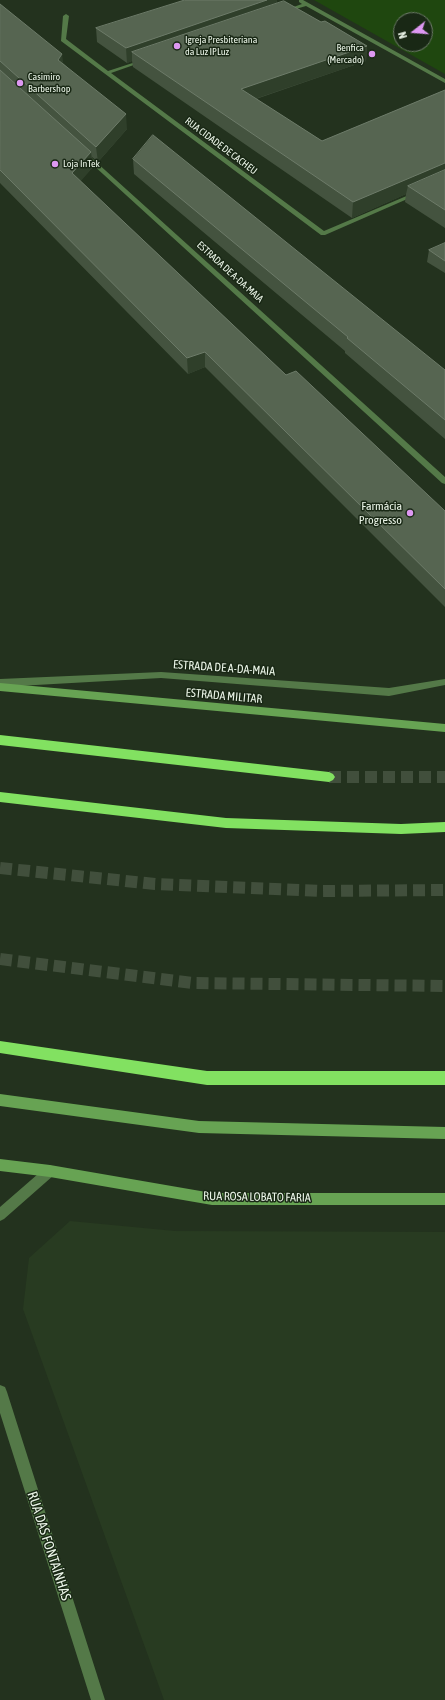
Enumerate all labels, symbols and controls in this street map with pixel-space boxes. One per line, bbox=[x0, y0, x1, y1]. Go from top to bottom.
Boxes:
north arrow bbox=[393, 12, 433, 52]
text: N bbox=[396, 30, 409, 40]
place label: Igreja Presbiteriana da Luz IPLuz bbox=[185, 34, 257, 58]
marker: Igreja Presbiteriana da Luz IPLuz bbox=[172, 41, 182, 51]
place label: Benfica (Mercado) bbox=[327, 42, 364, 66]
marker: Benfica (Mercado) bbox=[367, 49, 377, 59]
place label: Casimiro Barbershop bbox=[28, 71, 70, 94]
marker: Casimiro Barbershop bbox=[15, 78, 25, 88]
street label: RUA CIDADE DE CACHEU bbox=[183, 115, 259, 177]
place label: Loja InTek bbox=[63, 158, 100, 170]
marker: Loja InTek bbox=[50, 159, 60, 169]
street label: ESTRADA DE A-DA-MAIA bbox=[194, 239, 266, 305]
place label: Farmácia Progresso bbox=[359, 499, 402, 527]
marker: Farmácia Progresso bbox=[405, 508, 415, 518]
street label: ESTRADA DE A-DA-MAIA bbox=[172, 657, 276, 679]
street label: ESTRADA MILITAR bbox=[185, 685, 263, 707]
street label: RUA ROSA LOBATO FARIA bbox=[203, 1189, 311, 1205]
street label: RUA DAS FONTAÍNHAS bbox=[23, 1489, 75, 1603]

